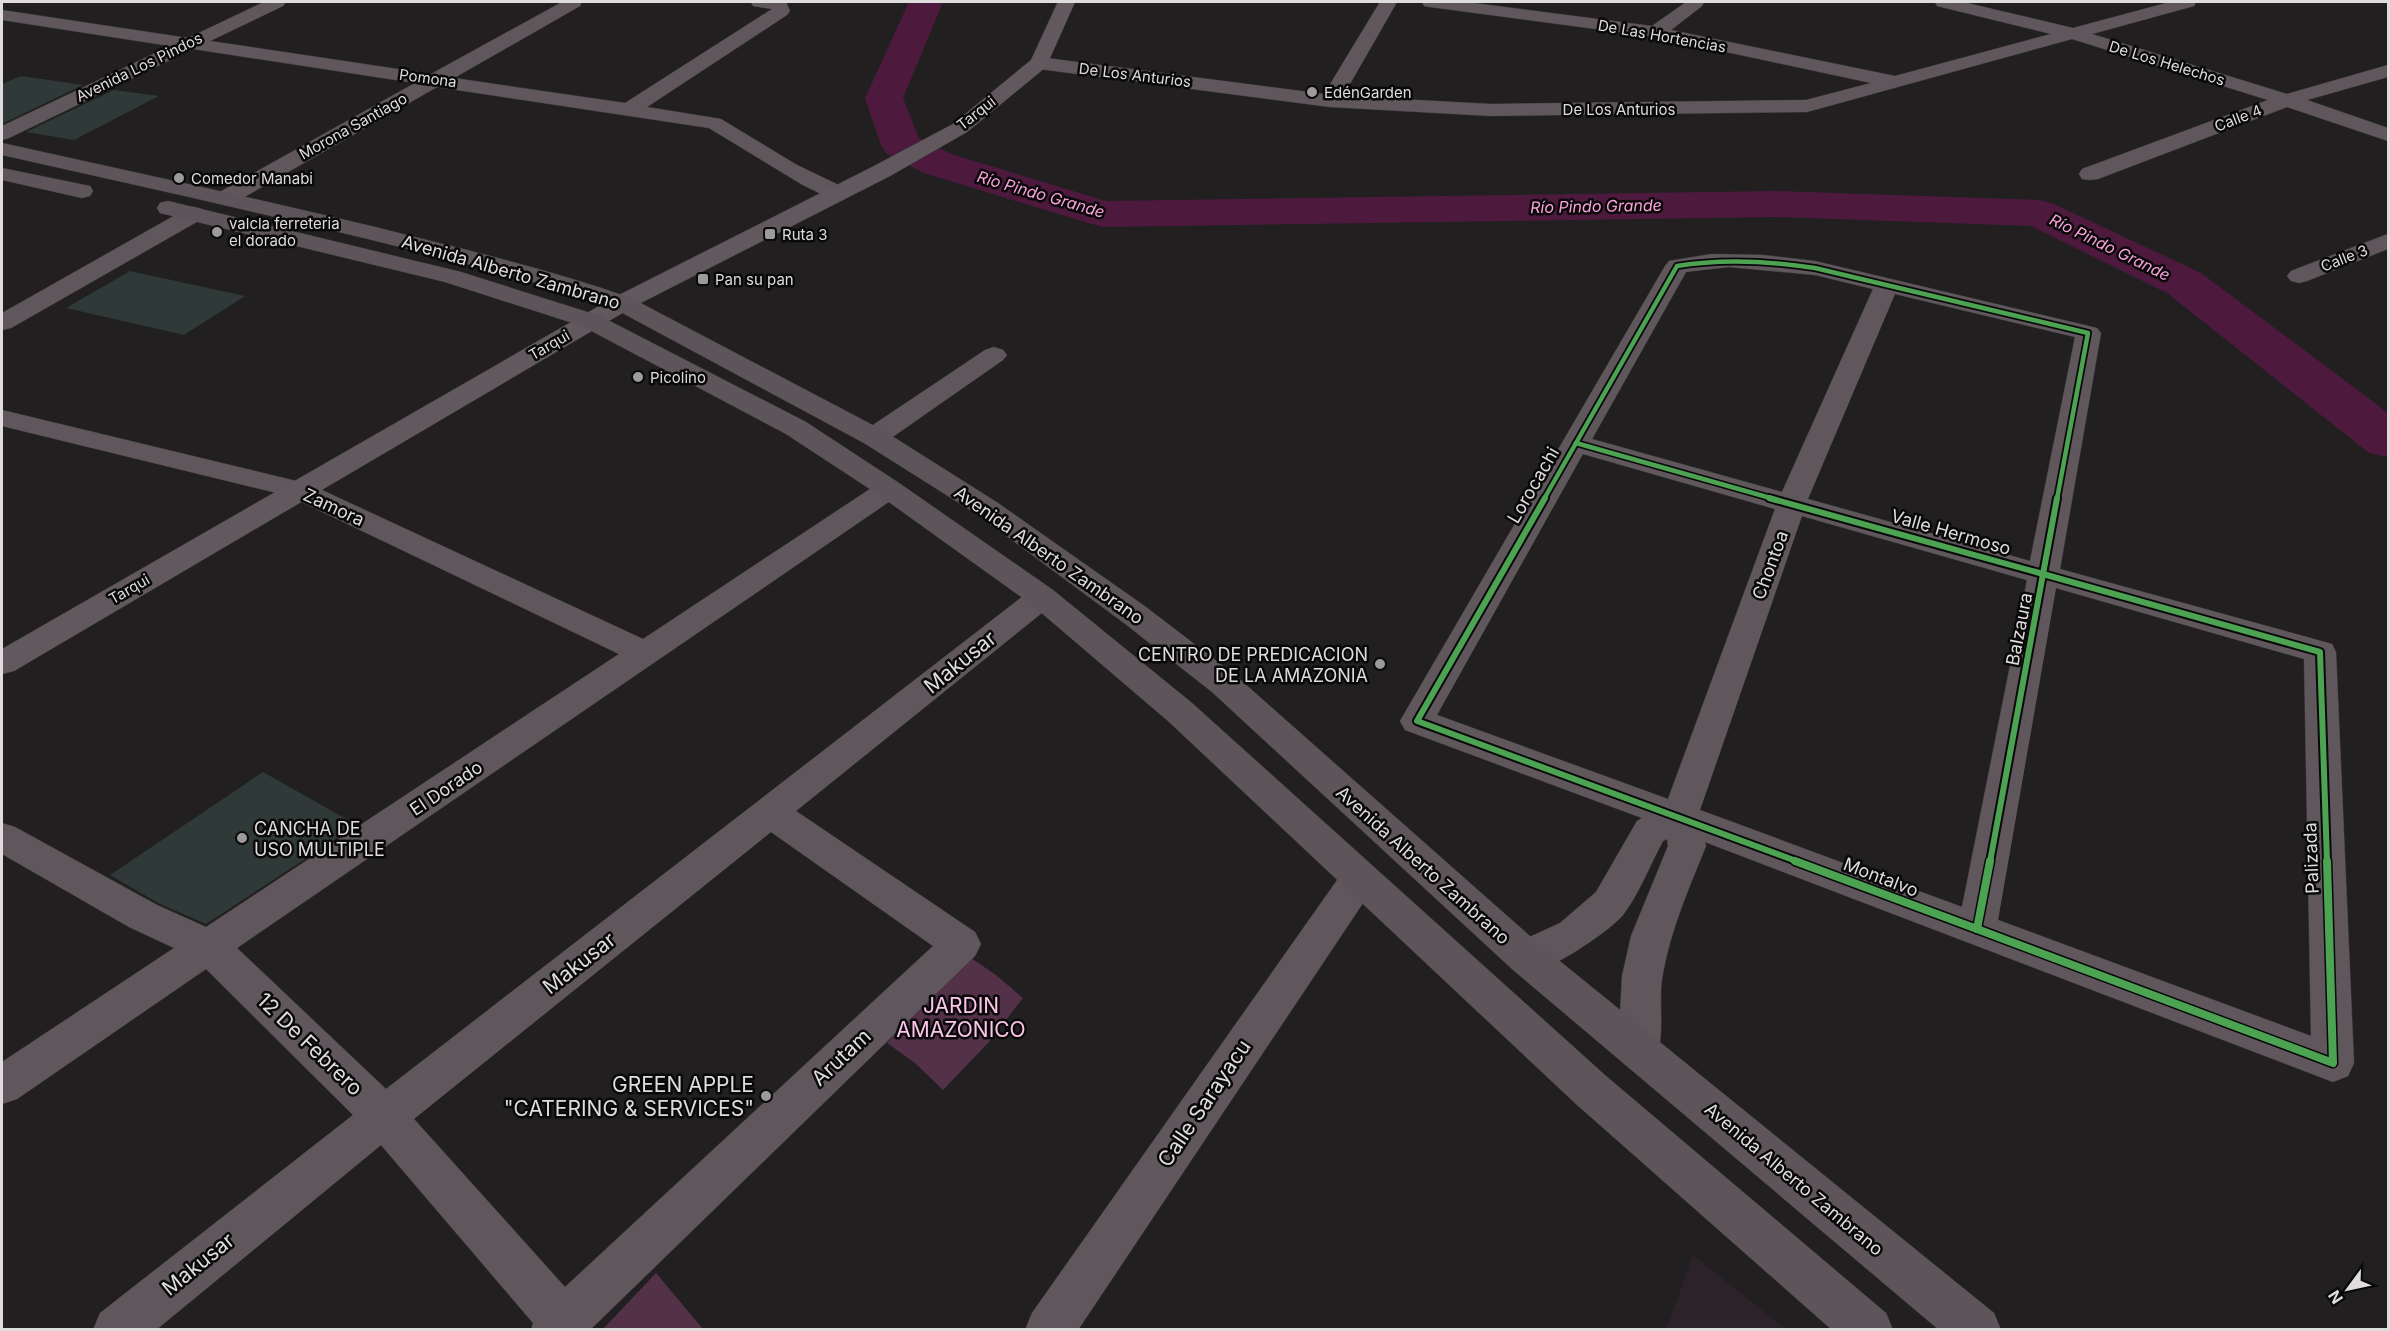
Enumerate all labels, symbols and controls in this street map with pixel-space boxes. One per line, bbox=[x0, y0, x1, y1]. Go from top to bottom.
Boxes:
street label: De Las Hortencias bbox=[1596, 15, 1728, 57]
street label: Avenida Los Pindos bbox=[73, 28, 205, 106]
street label: De Los Helechos bbox=[2107, 36, 2227, 90]
street label: De Los Anturios bbox=[1078, 59, 1192, 91]
street label: Pomona bbox=[398, 65, 458, 91]
place label: EdénGarden bbox=[1324, 83, 1412, 102]
marker: EdénGarden bbox=[1305, 85, 1319, 99]
street label: Morona Santiago bbox=[296, 88, 410, 164]
street label: Tarqui bbox=[953, 92, 999, 134]
street label: De Los Anturios bbox=[1563, 100, 1675, 119]
street label: Calle 4 bbox=[2212, 100, 2264, 136]
water label: Río Pindo Grande bbox=[975, 166, 1107, 222]
place label: Comedor Manabi bbox=[191, 169, 313, 188]
marker: Comedor Manabi bbox=[172, 171, 186, 185]
water label: Río Pindo Grande bbox=[1530, 195, 1662, 217]
water label: Río Pindo Grande bbox=[2046, 209, 2174, 285]
place label: valcla ferreteria el dorado bbox=[229, 214, 340, 250]
marker: valcla ferreteria el dorado bbox=[210, 225, 224, 239]
place label: Ruta 3 bbox=[782, 225, 827, 244]
marker: Ruta 3 bbox=[763, 227, 777, 241]
street label: Avenida Alberto Zambrano bbox=[399, 231, 623, 313]
street label: Calle 3 bbox=[2318, 240, 2370, 276]
place label: Pan su pan bbox=[715, 270, 794, 289]
marker: Pan su pan bbox=[696, 272, 710, 286]
street label: Tarqui bbox=[525, 326, 573, 364]
place label: Picolino bbox=[650, 368, 706, 387]
marker: Picolino bbox=[631, 370, 645, 384]
street label: Lorocachi bbox=[1503, 443, 1563, 527]
street label: Avenida Alberto Zambrano bbox=[950, 482, 1148, 628]
street label: Zamora bbox=[300, 484, 368, 530]
street label: Valle Hermoso bbox=[1889, 505, 2013, 559]
street label: Chontoa bbox=[1748, 528, 1792, 602]
street label: Tarqui bbox=[105, 570, 153, 608]
street label: Balzaura bbox=[2002, 591, 2036, 667]
street label: Makusar bbox=[919, 625, 1001, 699]
place label: CENTRO DE PREDICACION DE LA AMAZONIA bbox=[1138, 644, 1368, 686]
marker: CENTRO DE PREDICACION DE LA AMAZONIA bbox=[1373, 657, 1387, 671]
street label: El Dorado bbox=[406, 756, 486, 820]
street label: Avenida Alberto Zambrano bbox=[1332, 782, 1514, 948]
place label: CANCHA DE USO MULTIPLE bbox=[254, 818, 385, 860]
street label: Palizada bbox=[2299, 822, 2323, 894]
marker: CANCHA DE USO MULTIPLE bbox=[235, 831, 249, 845]
street label: Montalvo bbox=[1840, 853, 1922, 901]
street label: Makusar bbox=[538, 927, 620, 999]
street label: 12 De Febrero bbox=[252, 987, 368, 1101]
park label: JARDIN AMAZONICO bbox=[896, 993, 1026, 1042]
street label: Arutam bbox=[806, 1023, 876, 1091]
street label: Calle Sarayacu bbox=[1152, 1035, 1256, 1171]
place label: GREEN APPLE "CATERING & SERVICES" bbox=[504, 1072, 754, 1121]
marker: GREEN APPLE "CATERING & SERVICES" bbox=[759, 1089, 773, 1103]
street label: Avenida Alberto Zambrano bbox=[1701, 1098, 1887, 1260]
street label: Makusar bbox=[157, 1227, 239, 1301]
north arrow bbox=[2318, 1259, 2378, 1319]
text: N bbox=[2324, 1287, 2347, 1308]

